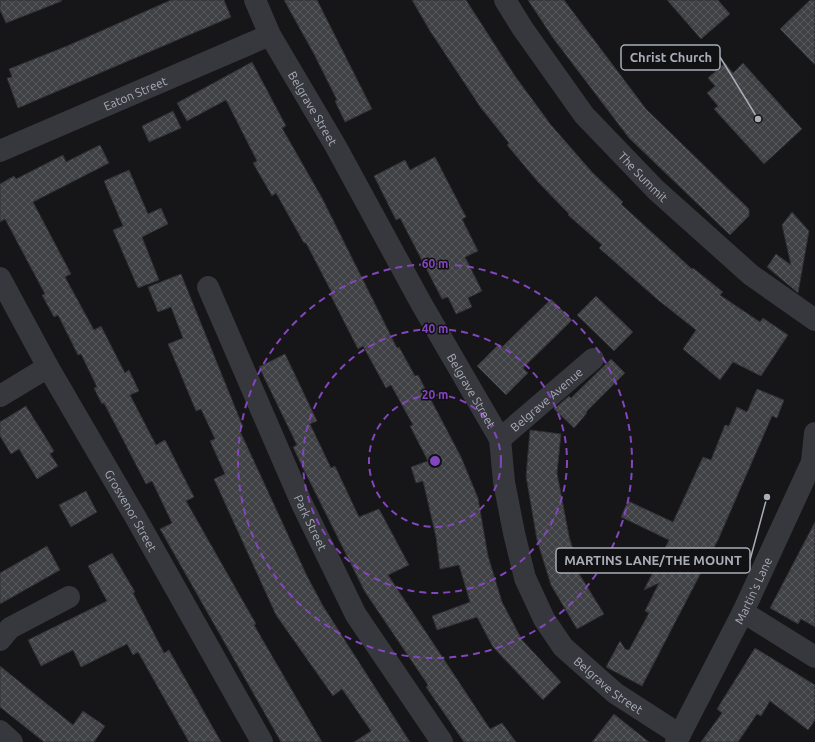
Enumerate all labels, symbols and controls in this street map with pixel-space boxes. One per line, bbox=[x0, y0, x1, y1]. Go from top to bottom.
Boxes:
callout: Christ Church bbox=[621, 45, 720, 70]
text: Christ Church bbox=[630, 50, 712, 64]
street label: Belgrave Street bbox=[286, 69, 340, 148]
street label: Eaton Street bbox=[101, 74, 169, 112]
street label: The Summit bbox=[616, 149, 671, 204]
text: 60 m bbox=[422, 257, 448, 270]
text: 40 m bbox=[422, 322, 448, 335]
street label: Belgrave Street bbox=[445, 351, 499, 430]
street label: Belgrave Avenue bbox=[508, 365, 585, 434]
text: 20 m bbox=[422, 388, 448, 401]
centre of rings bbox=[428, 454, 442, 468]
street label: Grosvenor Street bbox=[103, 467, 160, 554]
street label: Park Street bbox=[292, 493, 330, 553]
callout: MARTINS LANE/THE MOUNT bbox=[556, 548, 750, 573]
text: MARTINS LANE/THE MOUNT bbox=[564, 553, 742, 567]
street label: Martin's Lane bbox=[732, 555, 774, 626]
street label: Belgrave Street bbox=[572, 654, 646, 716]

